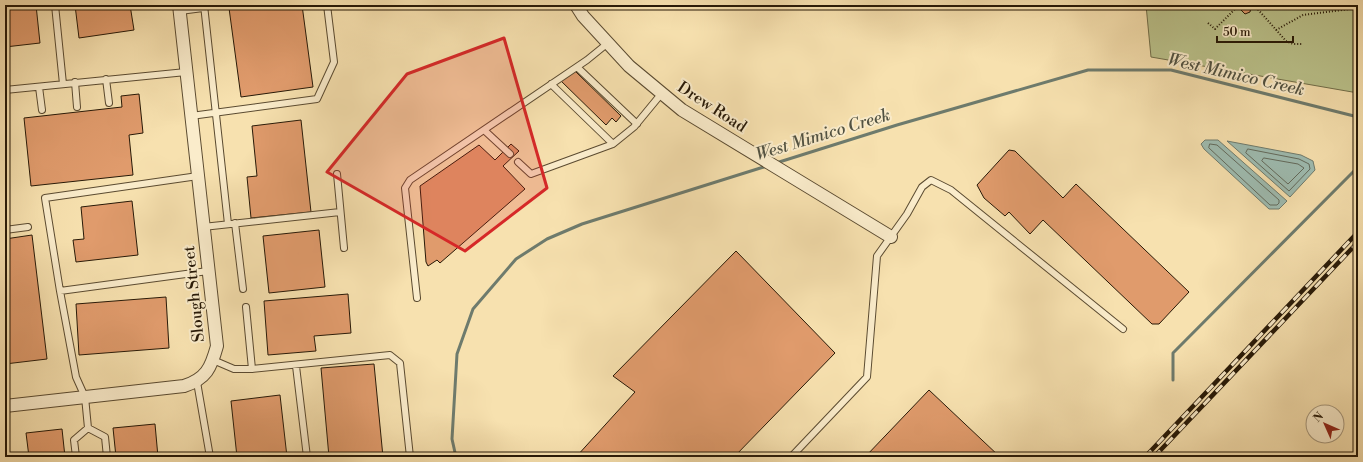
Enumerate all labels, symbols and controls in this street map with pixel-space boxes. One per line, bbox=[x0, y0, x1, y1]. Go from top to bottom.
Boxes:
scale bar bbox=[1217, 18, 1293, 44]
text: 50 m bbox=[1223, 25, 1251, 40]
water label: West Mimico Creek bbox=[1166, 49, 1307, 101]
street label: Drew Road bbox=[674, 77, 750, 137]
water label: West Mimico Creek bbox=[753, 104, 893, 166]
street label: Slough Street bbox=[179, 245, 209, 343]
north arrow bbox=[1305, 404, 1345, 444]
text: N bbox=[1311, 409, 1327, 426]

